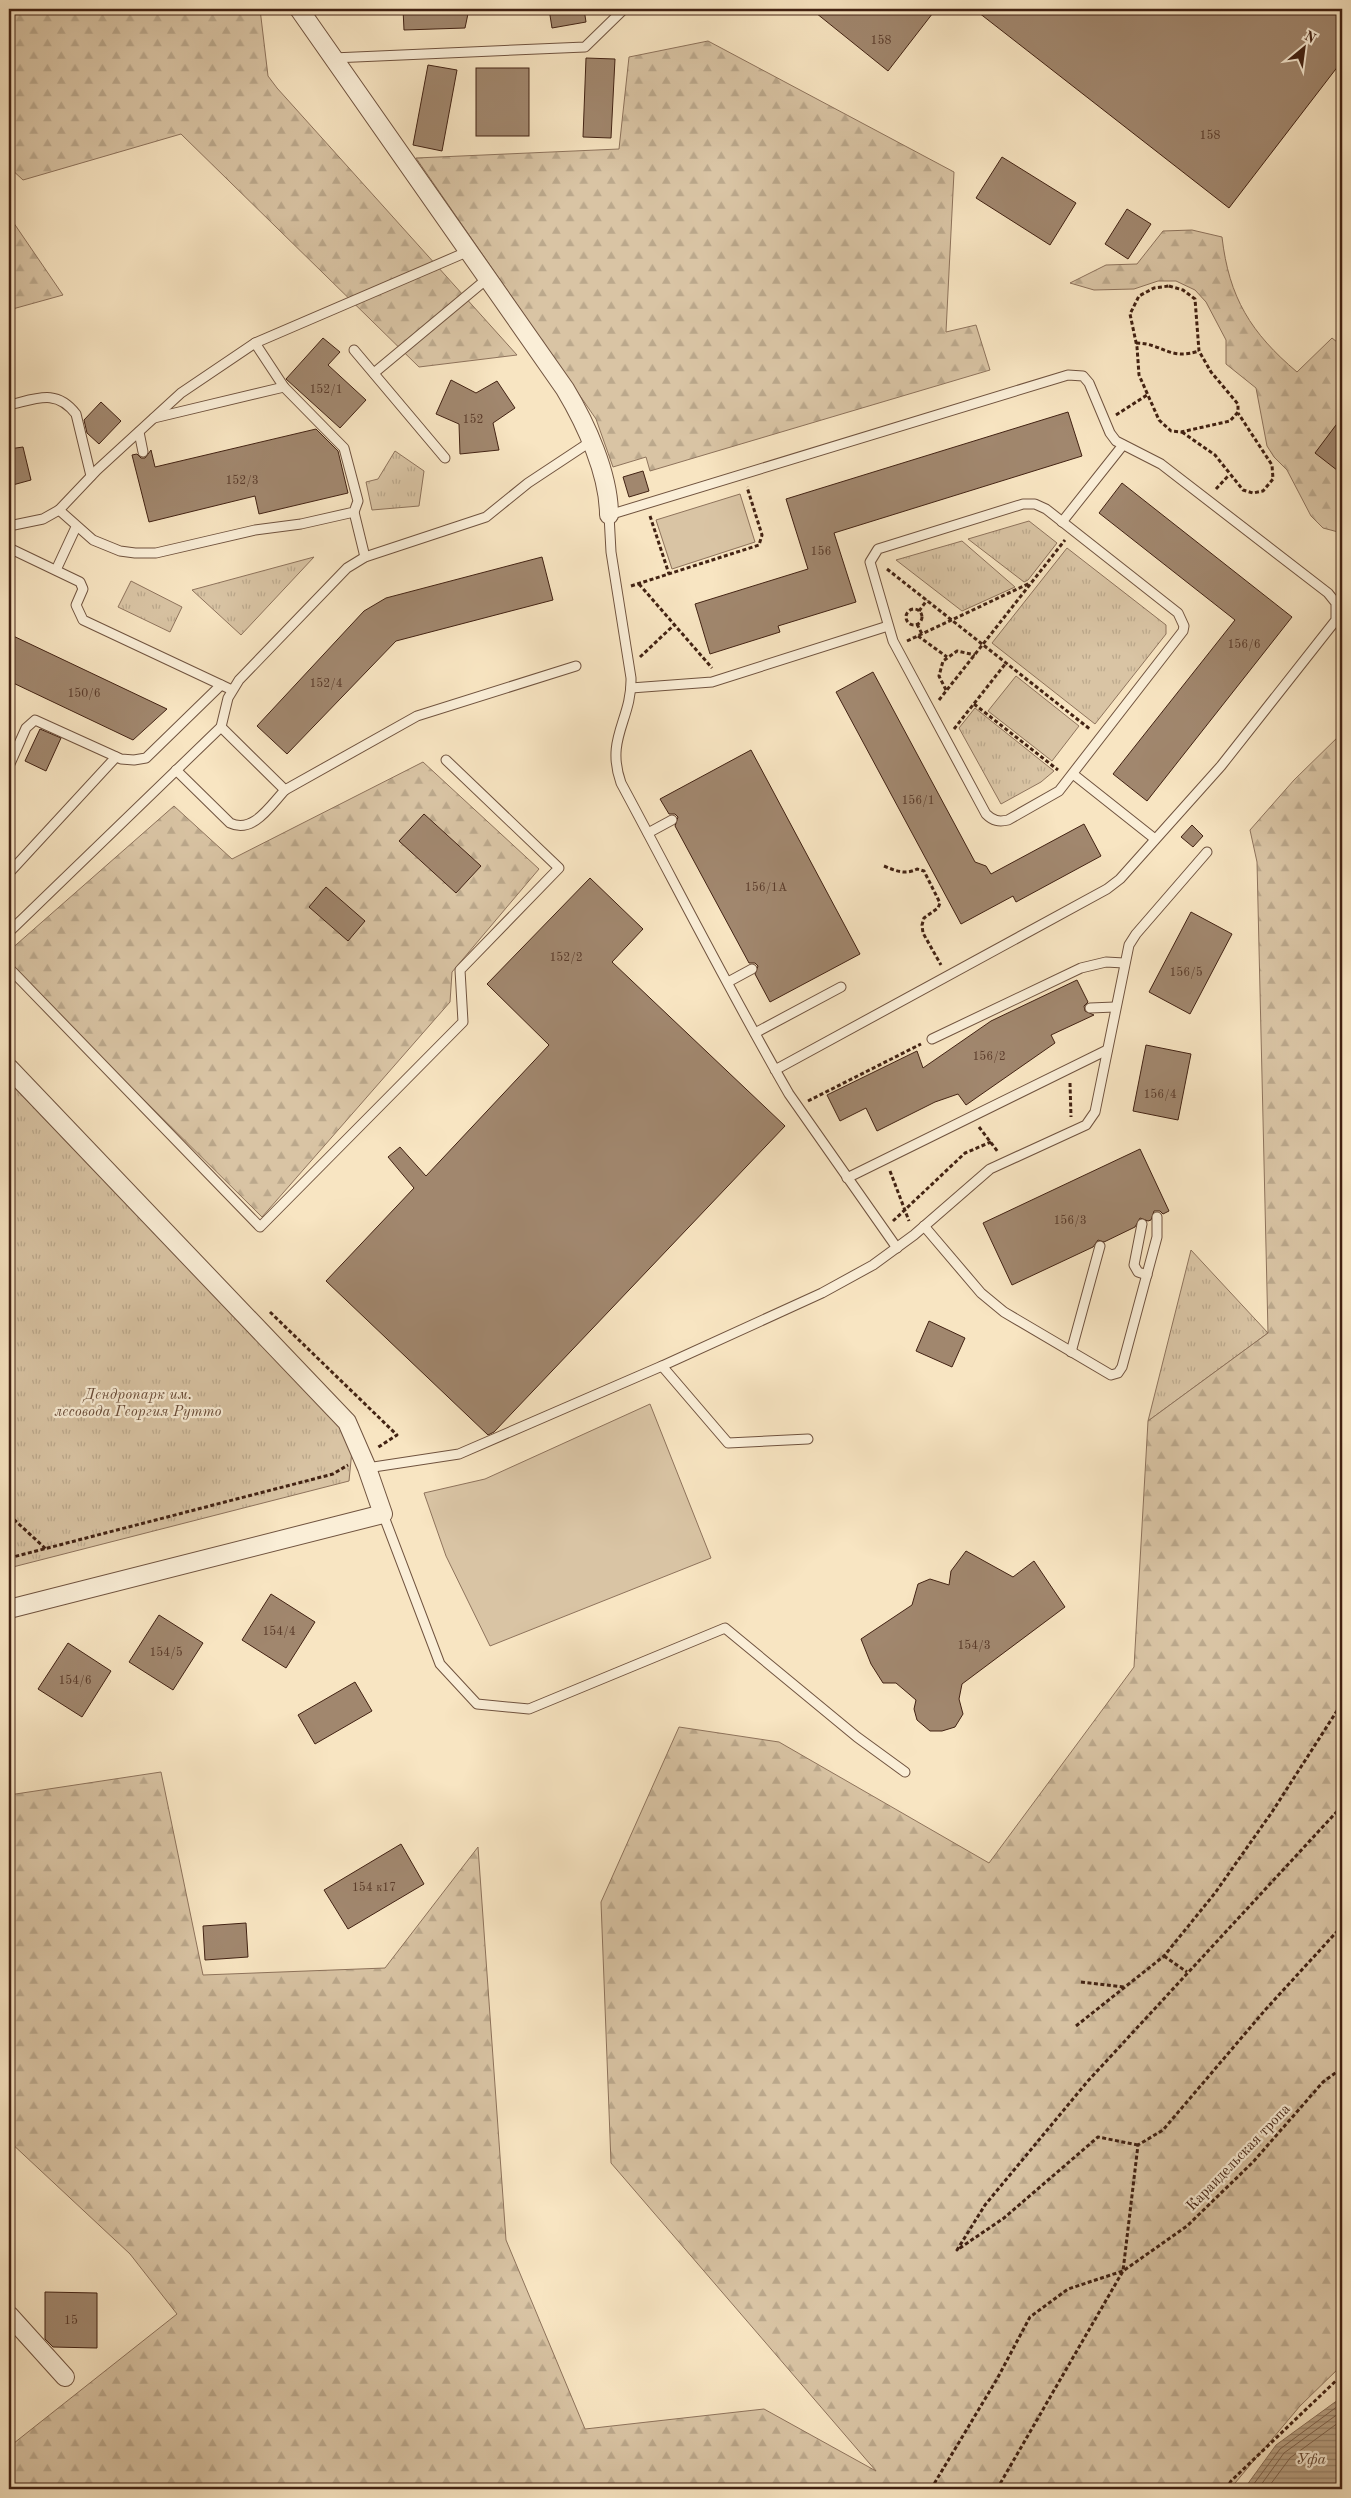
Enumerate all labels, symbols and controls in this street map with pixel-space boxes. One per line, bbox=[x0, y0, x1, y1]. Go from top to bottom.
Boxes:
north arrow bbox=[1278, 22, 1328, 72]
text: N bbox=[1302, 29, 1318, 46]
house number: 158 bbox=[871, 34, 891, 47]
house number: 158 bbox=[1200, 129, 1220, 142]
house number: 152/1 bbox=[309, 383, 343, 396]
house number: 152 bbox=[463, 413, 483, 426]
house number: 152/3 bbox=[225, 474, 259, 487]
house number: 156 bbox=[811, 545, 831, 558]
house number: 156/6 bbox=[1227, 638, 1261, 651]
house number: 152/4 bbox=[309, 677, 343, 690]
house number: 150/6 bbox=[67, 687, 101, 700]
house number: 156/1 bbox=[901, 794, 935, 807]
house number: 156/1А bbox=[745, 881, 787, 894]
house number: 152/2 bbox=[549, 951, 583, 964]
house number: 156/5 bbox=[1169, 966, 1203, 979]
house number: 156/2 bbox=[972, 1050, 1006, 1063]
house number: 156/4 bbox=[1143, 1088, 1177, 1101]
house number: 156/3 bbox=[1053, 1214, 1087, 1227]
park label: Дендропарк им. лесовода Георгия Рутто bbox=[54, 1388, 222, 1420]
house number: 154/4 bbox=[262, 1625, 296, 1638]
house number: 154/3 bbox=[957, 1639, 991, 1652]
house number: 154/5 bbox=[149, 1646, 183, 1659]
house number: 154/6 bbox=[58, 1674, 92, 1687]
house number: 154 к17 bbox=[352, 1881, 396, 1894]
street label: Караидельская тропа bbox=[1184, 2101, 1294, 2214]
house number: 15 bbox=[64, 2314, 78, 2327]
water label: Уфа bbox=[1296, 2452, 1327, 2468]

